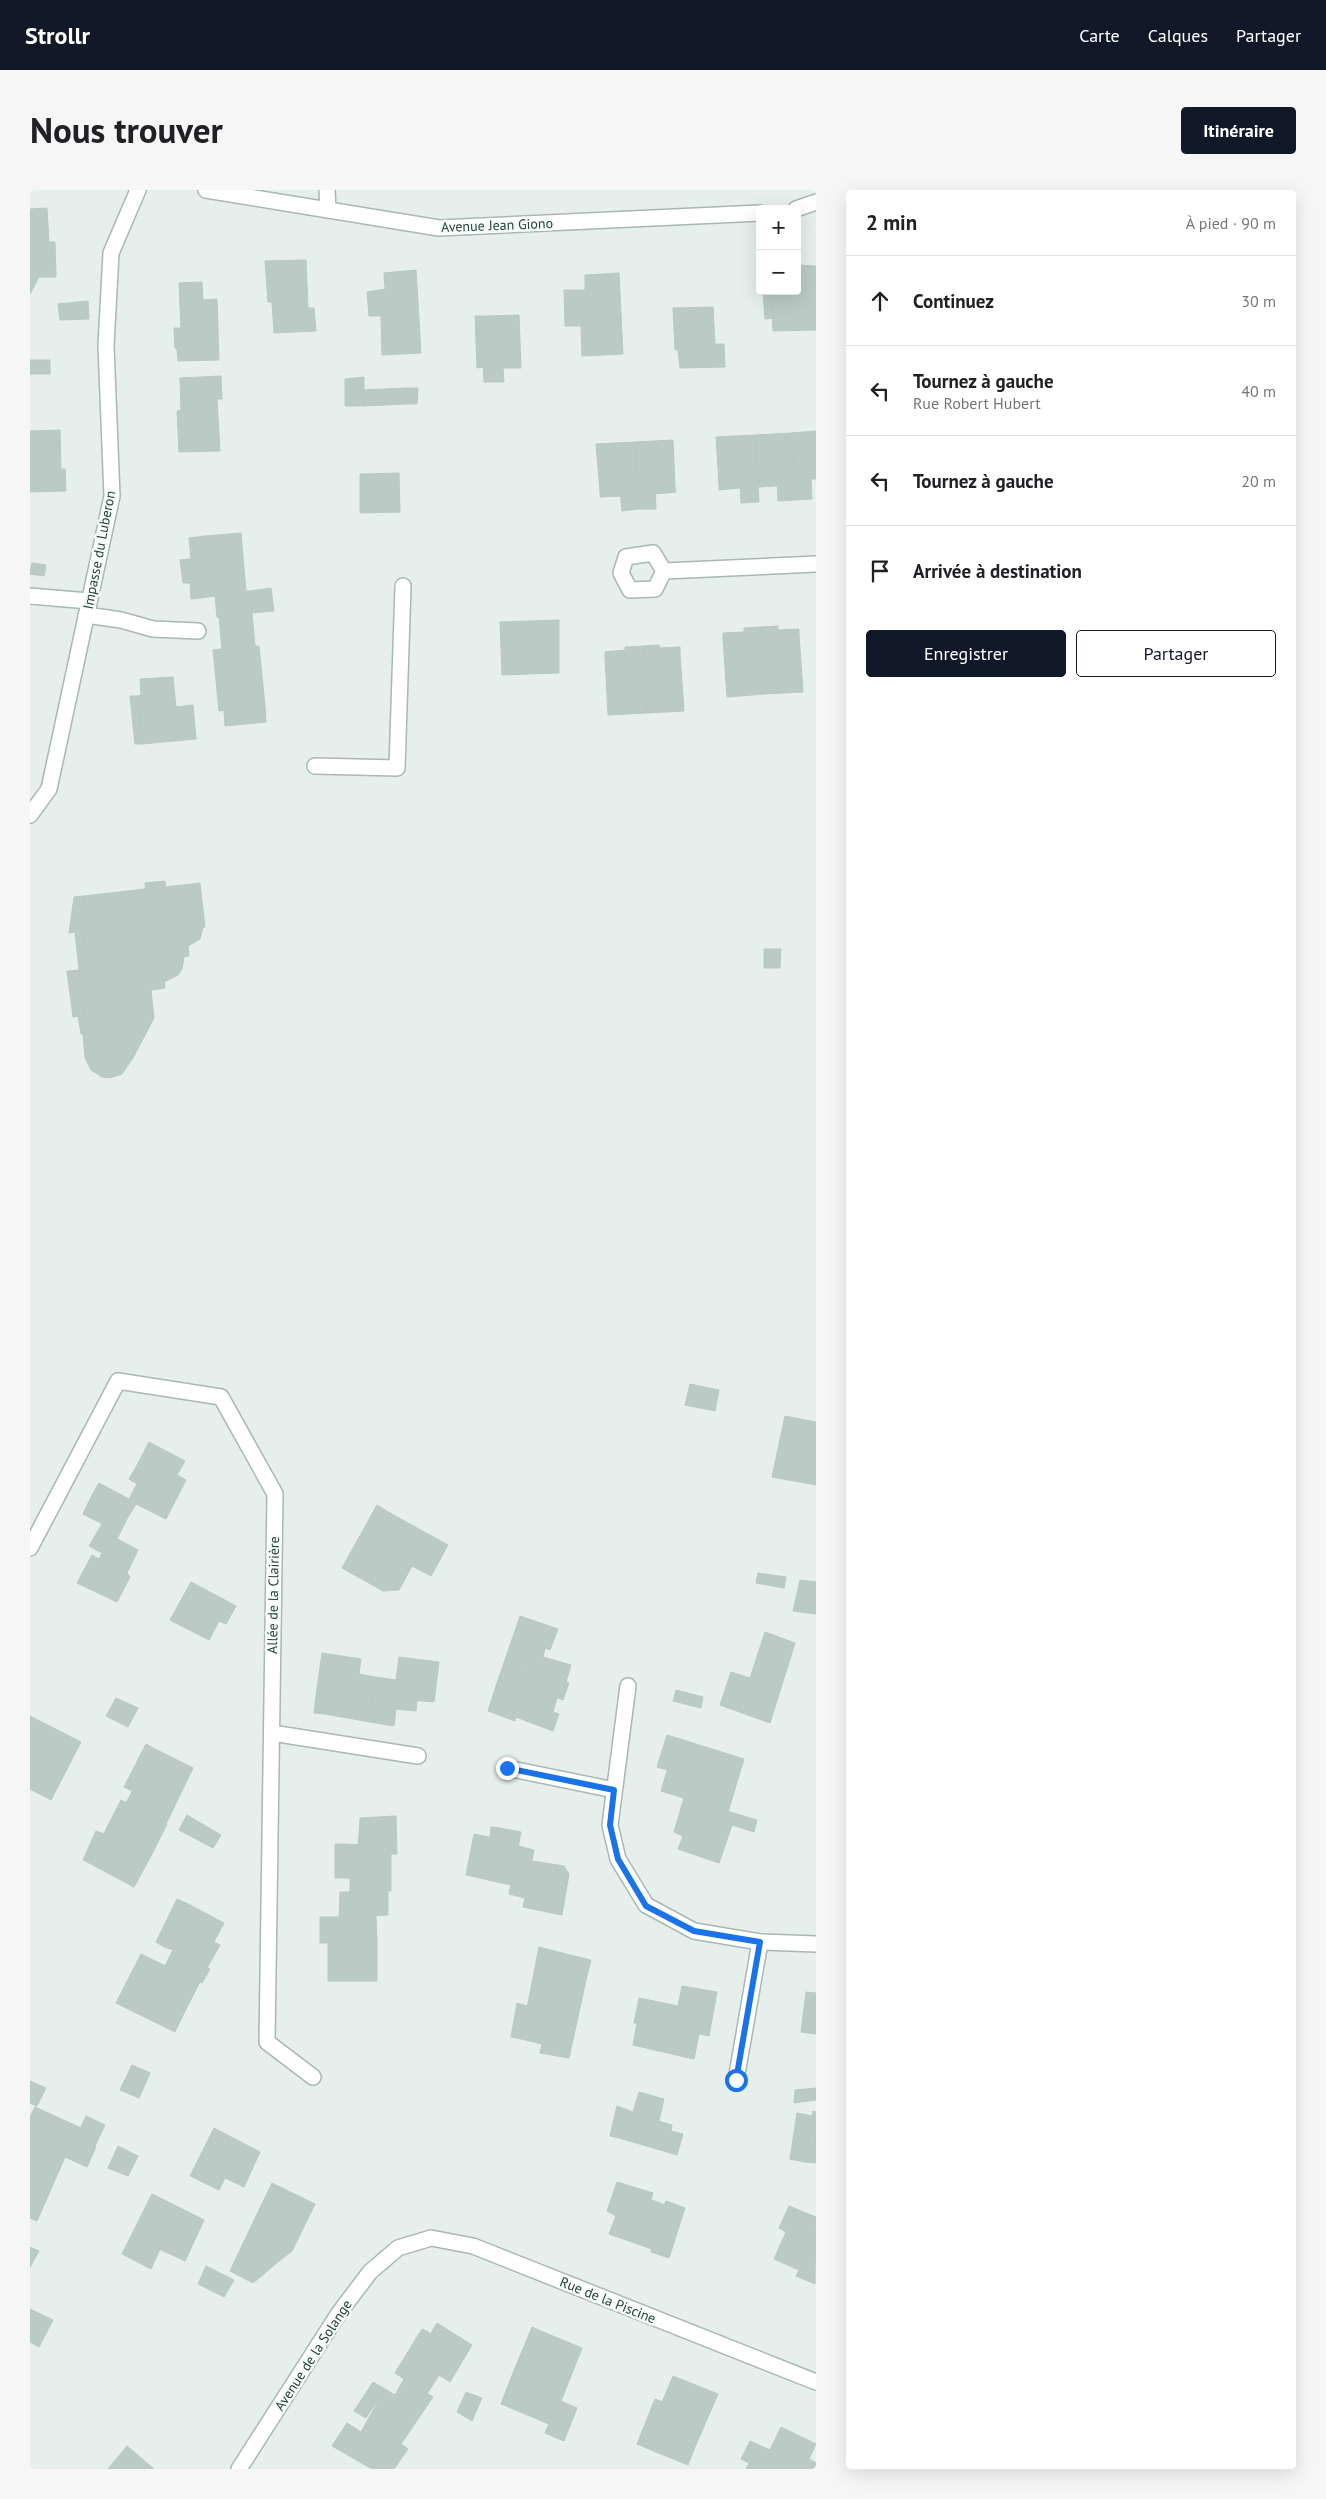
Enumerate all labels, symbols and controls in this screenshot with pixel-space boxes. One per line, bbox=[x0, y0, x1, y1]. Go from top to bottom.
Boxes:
text: Strollr bbox=[25, 20, 90, 51]
text: Carte bbox=[1079, 24, 1120, 47]
text: Calques bbox=[1148, 24, 1208, 47]
text: Partager bbox=[1236, 24, 1301, 47]
text: Nous trouver bbox=[30, 107, 223, 153]
button: Itinéraire bbox=[1181, 107, 1296, 154]
map controls bbox=[756, 205, 801, 295]
button: + bbox=[756, 205, 801, 250]
text: 2 min bbox=[866, 209, 917, 236]
text: À pied · 90 m bbox=[1186, 213, 1276, 233]
street label: Avenue Jean Giono bbox=[441, 214, 553, 236]
button: − bbox=[756, 250, 801, 295]
icon: ahead bbox=[866, 287, 894, 315]
text: Continuez bbox=[913, 289, 994, 313]
text: 30 m bbox=[1241, 291, 1276, 311]
text: Tournez à gauche bbox=[913, 369, 1054, 393]
icon: left bbox=[866, 377, 894, 405]
text: 40 m bbox=[1241, 381, 1276, 401]
text: Rue Robert Hubert bbox=[913, 393, 1041, 413]
icon: left bbox=[866, 467, 894, 495]
text: Tournez à gauche bbox=[913, 469, 1054, 493]
text: 20 m bbox=[1241, 471, 1276, 491]
street label: Impasse du Luberon bbox=[79, 489, 119, 611]
icon: arrive bbox=[866, 557, 894, 585]
text: Arrivée à destination bbox=[913, 559, 1082, 583]
button: Enregistrer bbox=[866, 630, 1066, 677]
button: Partager bbox=[1076, 630, 1276, 677]
street label: Allée de la Clairière bbox=[263, 1536, 283, 1654]
route end bbox=[496, 1757, 519, 1780]
route start bbox=[725, 2069, 748, 2092]
street label: Rue de la Piscine bbox=[557, 2273, 659, 2327]
street label: Avenue de la Solange bbox=[270, 2296, 356, 2414]

